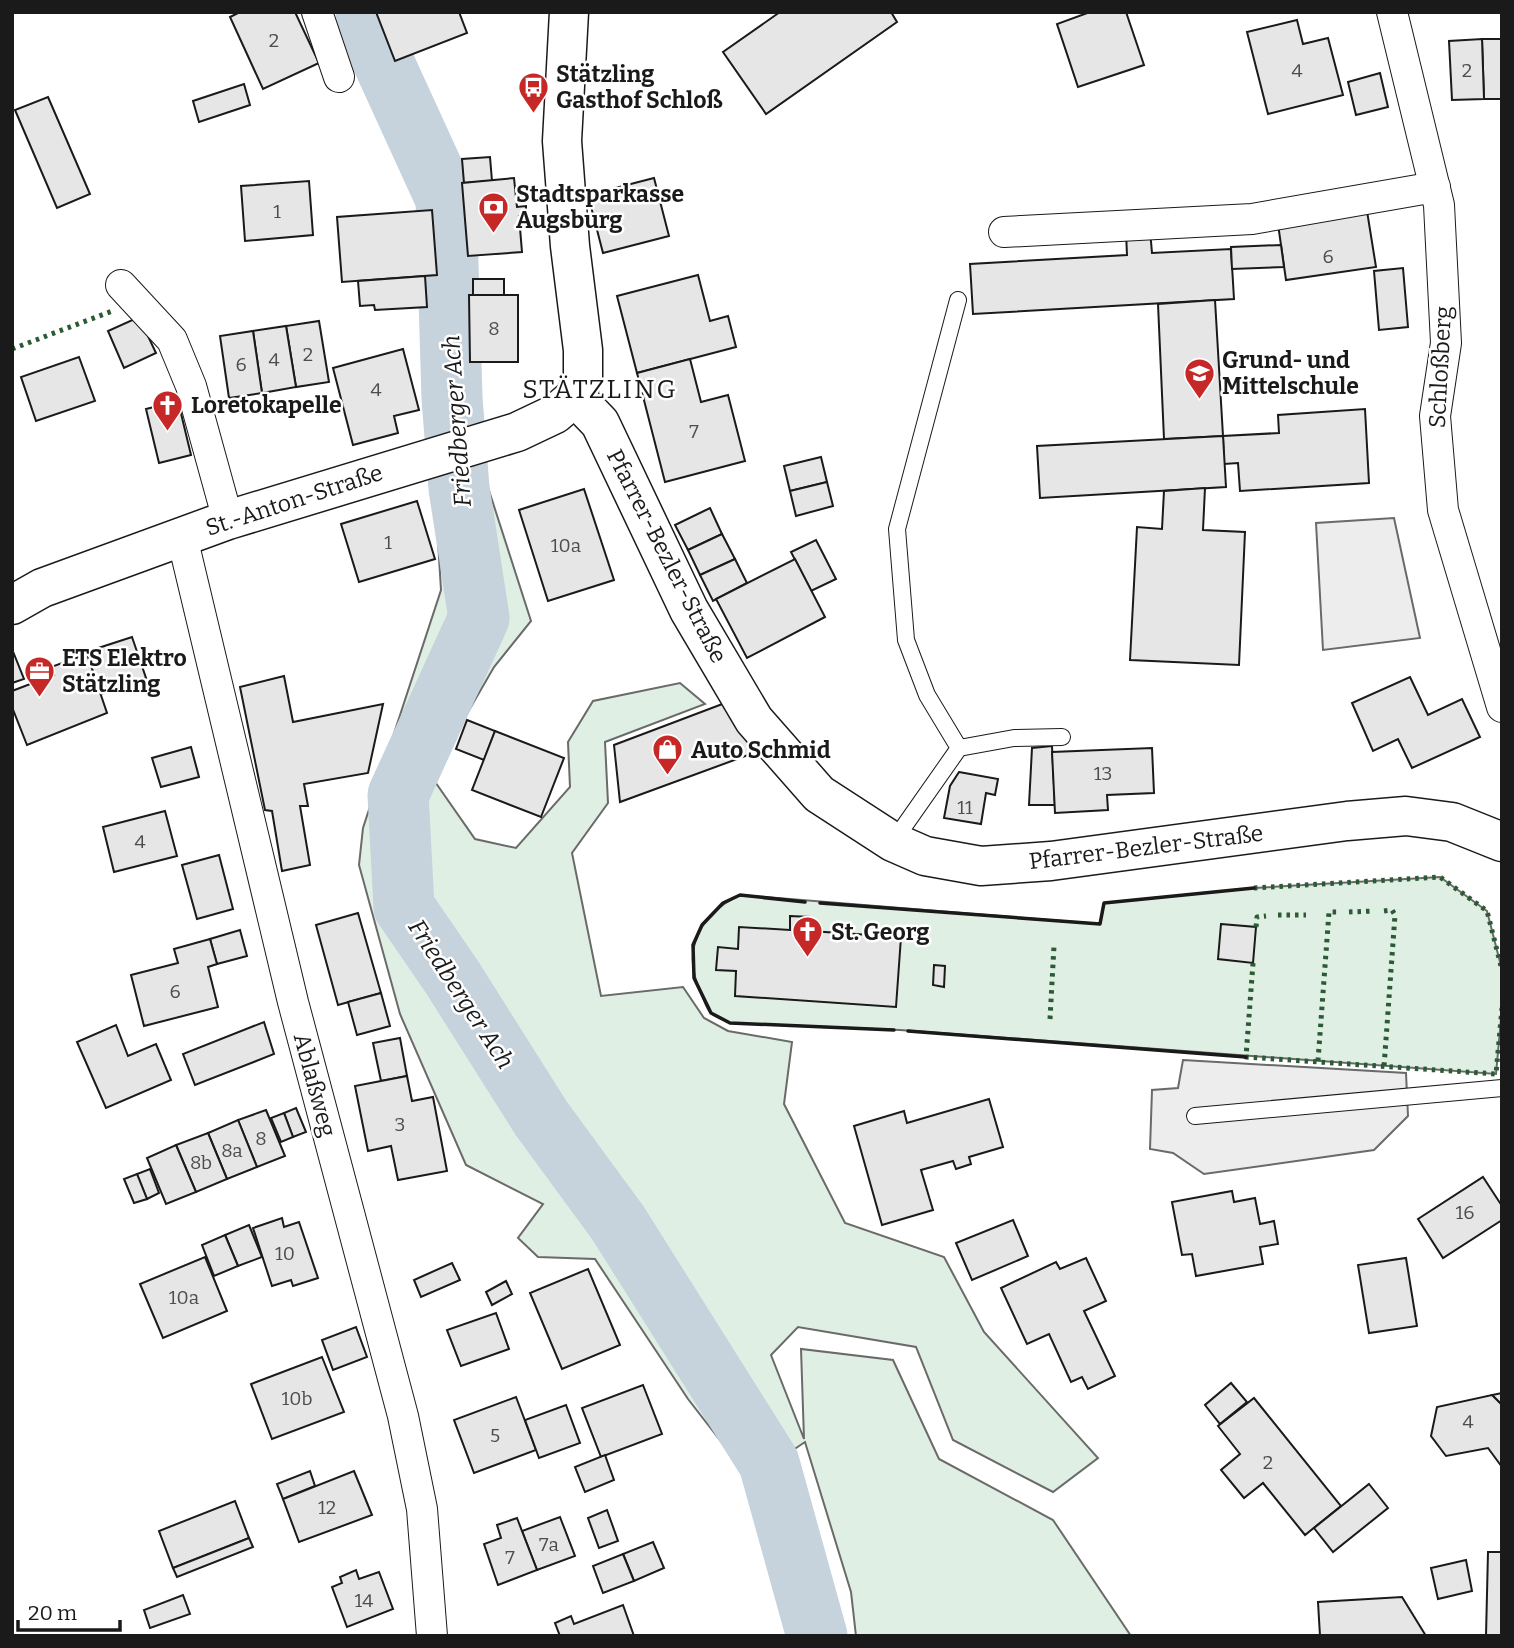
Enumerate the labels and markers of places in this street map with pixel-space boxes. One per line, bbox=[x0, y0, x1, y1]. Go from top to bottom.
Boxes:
place label: Stätzling Gasthof Schloß bbox=[556, 60, 722, 114]
bus stop icon: Stätzling Gasthof Schloß bbox=[516, 70, 550, 114]
place label: Stadtsparkasse Augsburg bbox=[516, 180, 684, 234]
bank icon: Stadtsparkasse Augsburg bbox=[476, 190, 510, 234]
place label: Grund- und Mittelschule bbox=[1222, 346, 1359, 400]
school or university icon: Grund- und Mittelschule bbox=[1182, 356, 1216, 400]
church icon: Loretokapelle bbox=[151, 388, 185, 432]
place label: Loretokapelle bbox=[191, 391, 342, 419]
place label: ETS Elektro Stätzling bbox=[62, 644, 187, 698]
office icon: ETS Elektro Stätzling bbox=[22, 654, 56, 698]
shop icon: Auto Schmid bbox=[651, 733, 685, 777]
place label: Auto Schmid bbox=[691, 736, 831, 764]
church icon: St. Georg bbox=[791, 915, 825, 959]
place label: St. Georg bbox=[831, 918, 929, 946]

